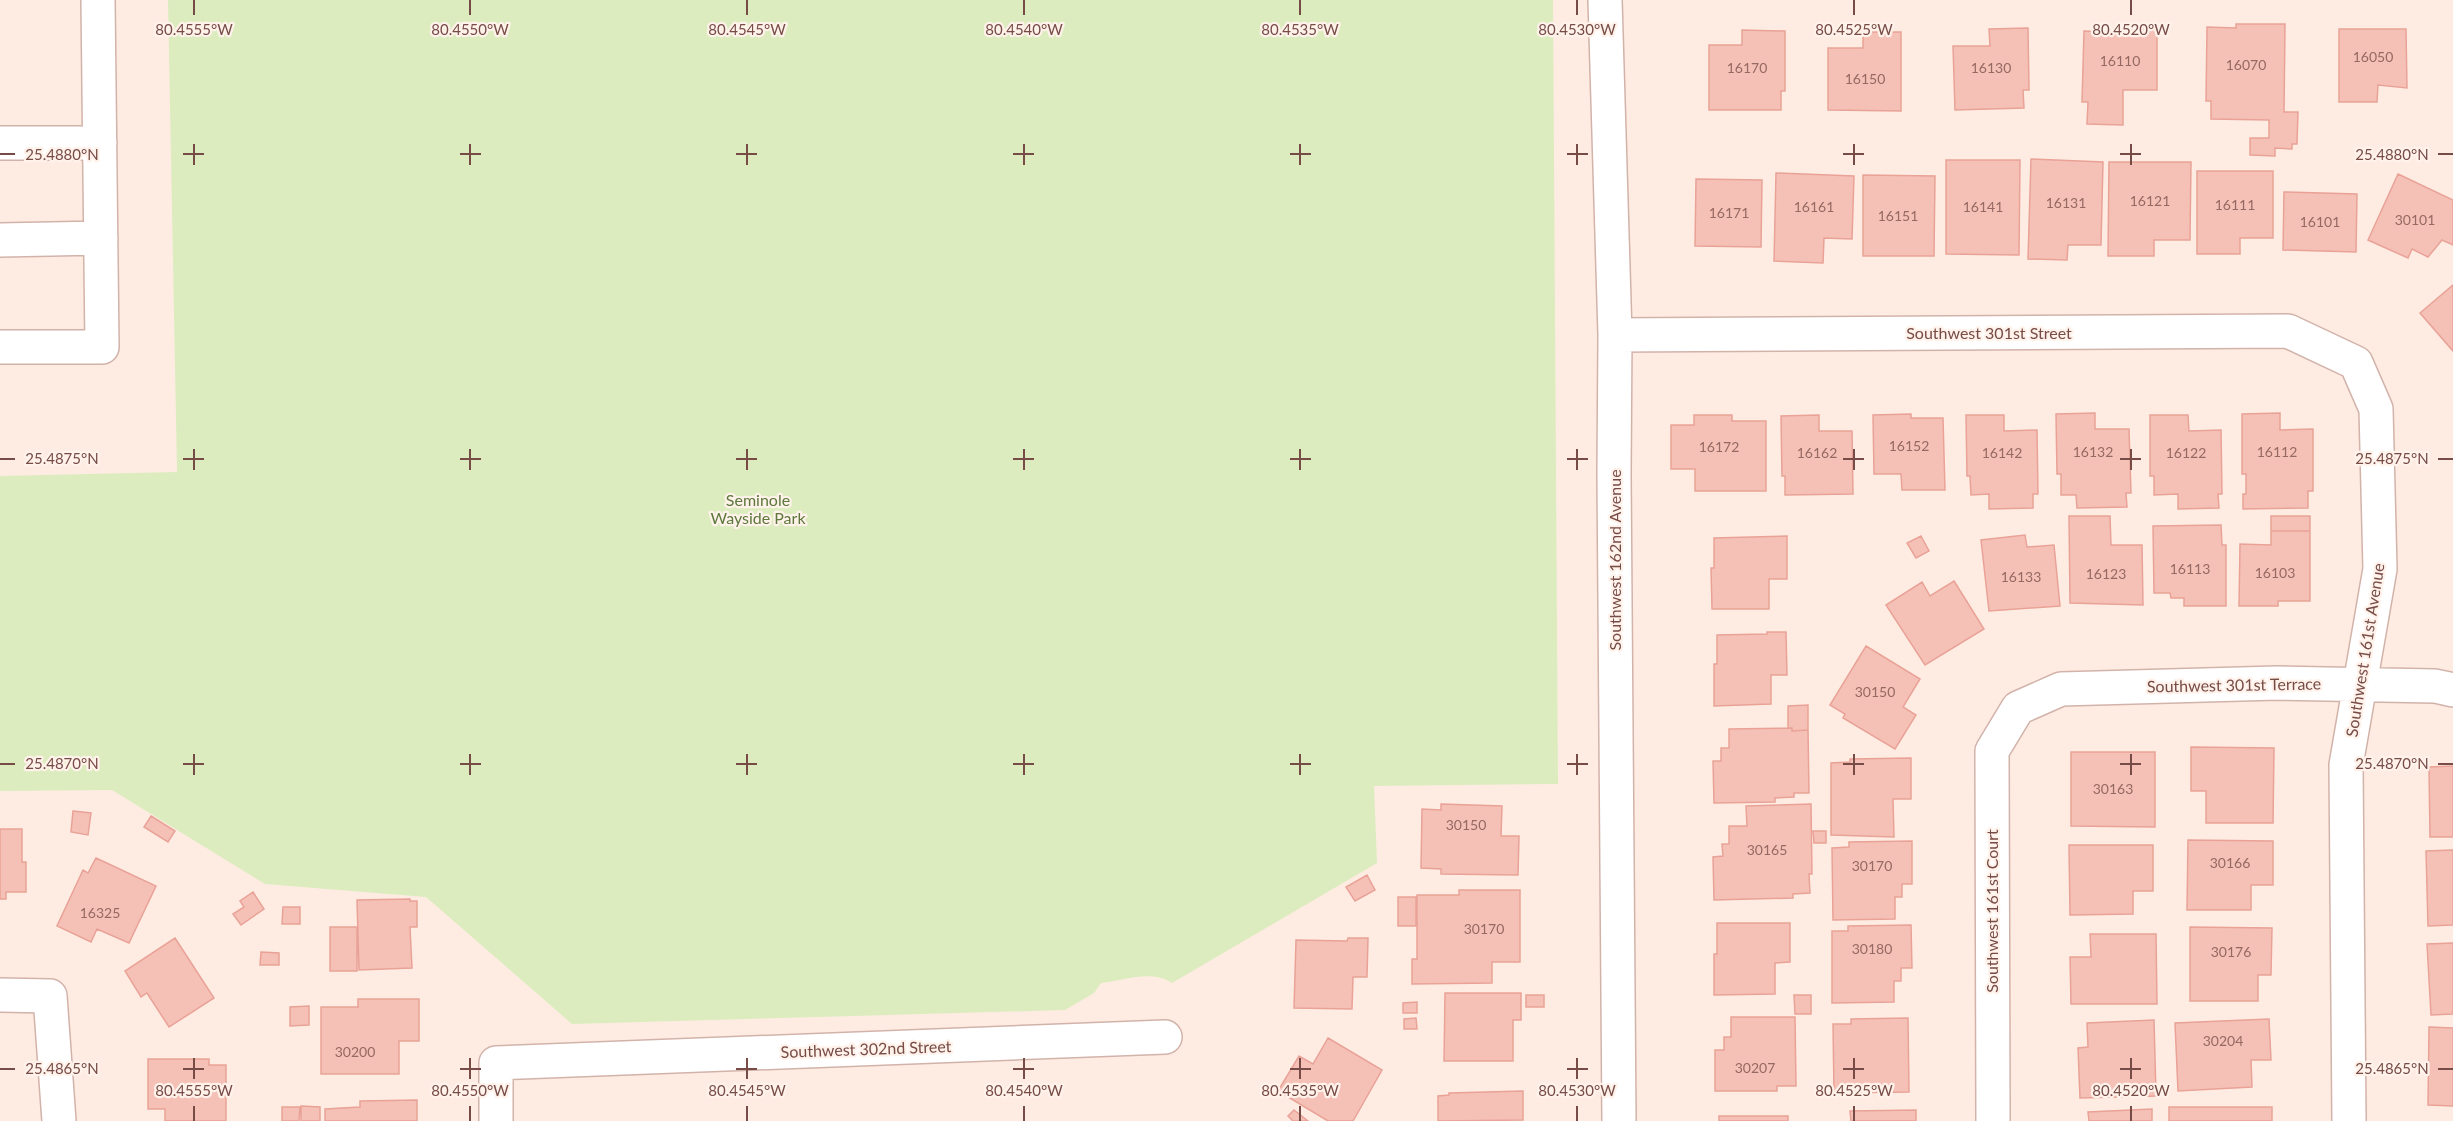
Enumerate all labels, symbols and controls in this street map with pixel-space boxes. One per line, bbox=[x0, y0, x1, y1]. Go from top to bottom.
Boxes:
text: 80.4555°W bbox=[155, 20, 233, 38]
text: 80.4550°W bbox=[431, 20, 509, 38]
text: 80.4545°W bbox=[708, 20, 786, 38]
text: 80.4540°W bbox=[985, 20, 1063, 38]
text: 80.4535°W bbox=[1261, 20, 1339, 38]
text: 80.4530°W bbox=[1538, 20, 1616, 38]
text: 80.4525°W bbox=[1815, 20, 1893, 38]
text: 80.4520°W bbox=[2092, 20, 2170, 38]
house number: 16050 bbox=[2353, 48, 2393, 65]
house number: 16110 bbox=[2100, 52, 2140, 69]
house number: 16070 bbox=[2226, 56, 2266, 73]
house number: 16170 bbox=[1727, 59, 1767, 76]
house number: 16130 bbox=[1971, 59, 2011, 76]
house number: 16150 bbox=[1845, 70, 1885, 87]
text: 25.4880°N bbox=[25, 145, 99, 163]
text: 25.4880°N bbox=[2355, 145, 2429, 163]
house number: 16121 bbox=[2130, 192, 2170, 209]
house number: 16131 bbox=[2046, 194, 2086, 211]
house number: 16111 bbox=[2215, 196, 2255, 213]
house number: 16161 bbox=[1794, 198, 1834, 215]
house number: 16141 bbox=[1963, 198, 2003, 215]
house number: 16171 bbox=[1709, 204, 1749, 221]
house number: 16151 bbox=[1878, 207, 1918, 224]
house number: 30101 bbox=[2395, 211, 2435, 228]
house number: 16101 bbox=[2300, 213, 2340, 230]
street label: Southwest 301st Street bbox=[1906, 323, 2072, 342]
house number: 16152 bbox=[1889, 437, 1929, 454]
house number: 16172 bbox=[1699, 438, 1739, 455]
house number: 16132 bbox=[2073, 443, 2113, 460]
house number: 16112 bbox=[2257, 443, 2297, 460]
house number: 16162 bbox=[1797, 444, 1837, 461]
house number: 16142 bbox=[1982, 444, 2022, 461]
house number: 16122 bbox=[2166, 444, 2206, 461]
text: 25.4875°N bbox=[25, 449, 99, 467]
text: 25.4875°N bbox=[2355, 449, 2429, 467]
street label: Southwest 162nd Avenue bbox=[1605, 469, 1624, 651]
park label: Seminole Wayside Park bbox=[710, 490, 806, 527]
house number: 16113 bbox=[2170, 560, 2210, 577]
street label: Southwest 161st Avenue bbox=[2341, 562, 2388, 738]
house number: 16103 bbox=[2255, 564, 2295, 581]
house number: 16123 bbox=[2086, 565, 2126, 582]
house number: 16133 bbox=[2001, 568, 2041, 585]
street label: Southwest 301st Terrace bbox=[2147, 673, 2321, 696]
house number: 30150 bbox=[1855, 683, 1895, 700]
text: 25.4870°N bbox=[25, 754, 99, 772]
text: 25.4870°N bbox=[2355, 754, 2429, 772]
house number: 30163 bbox=[2093, 780, 2133, 797]
house number: 30150 bbox=[1446, 816, 1486, 833]
street label: Southwest 161st Court bbox=[1982, 829, 2001, 993]
house number: 30165 bbox=[1747, 841, 1787, 858]
house number: 30166 bbox=[2210, 854, 2250, 871]
house number: 30170 bbox=[1852, 857, 1892, 874]
house number: 16325 bbox=[80, 904, 120, 921]
house number: 30170 bbox=[1464, 920, 1504, 937]
house number: 30180 bbox=[1852, 940, 1892, 957]
house number: 30176 bbox=[2211, 943, 2251, 960]
house number: 30204 bbox=[2203, 1032, 2243, 1049]
street label: Southwest 302nd Street bbox=[780, 1036, 952, 1061]
house number: 30200 bbox=[335, 1043, 375, 1060]
text: 25.4865°N bbox=[25, 1059, 99, 1077]
house number: 30207 bbox=[1735, 1059, 1775, 1076]
text: 25.4865°N bbox=[2355, 1059, 2429, 1077]
text: 80.4555°W bbox=[155, 1081, 233, 1099]
text: 80.4550°W bbox=[431, 1081, 509, 1099]
text: 80.4545°W bbox=[708, 1081, 786, 1099]
text: 80.4540°W bbox=[985, 1081, 1063, 1099]
text: 80.4535°W bbox=[1261, 1081, 1339, 1099]
text: 80.4530°W bbox=[1538, 1081, 1616, 1099]
text: 80.4525°W bbox=[1815, 1081, 1893, 1099]
text: 80.4520°W bbox=[2092, 1081, 2170, 1099]

